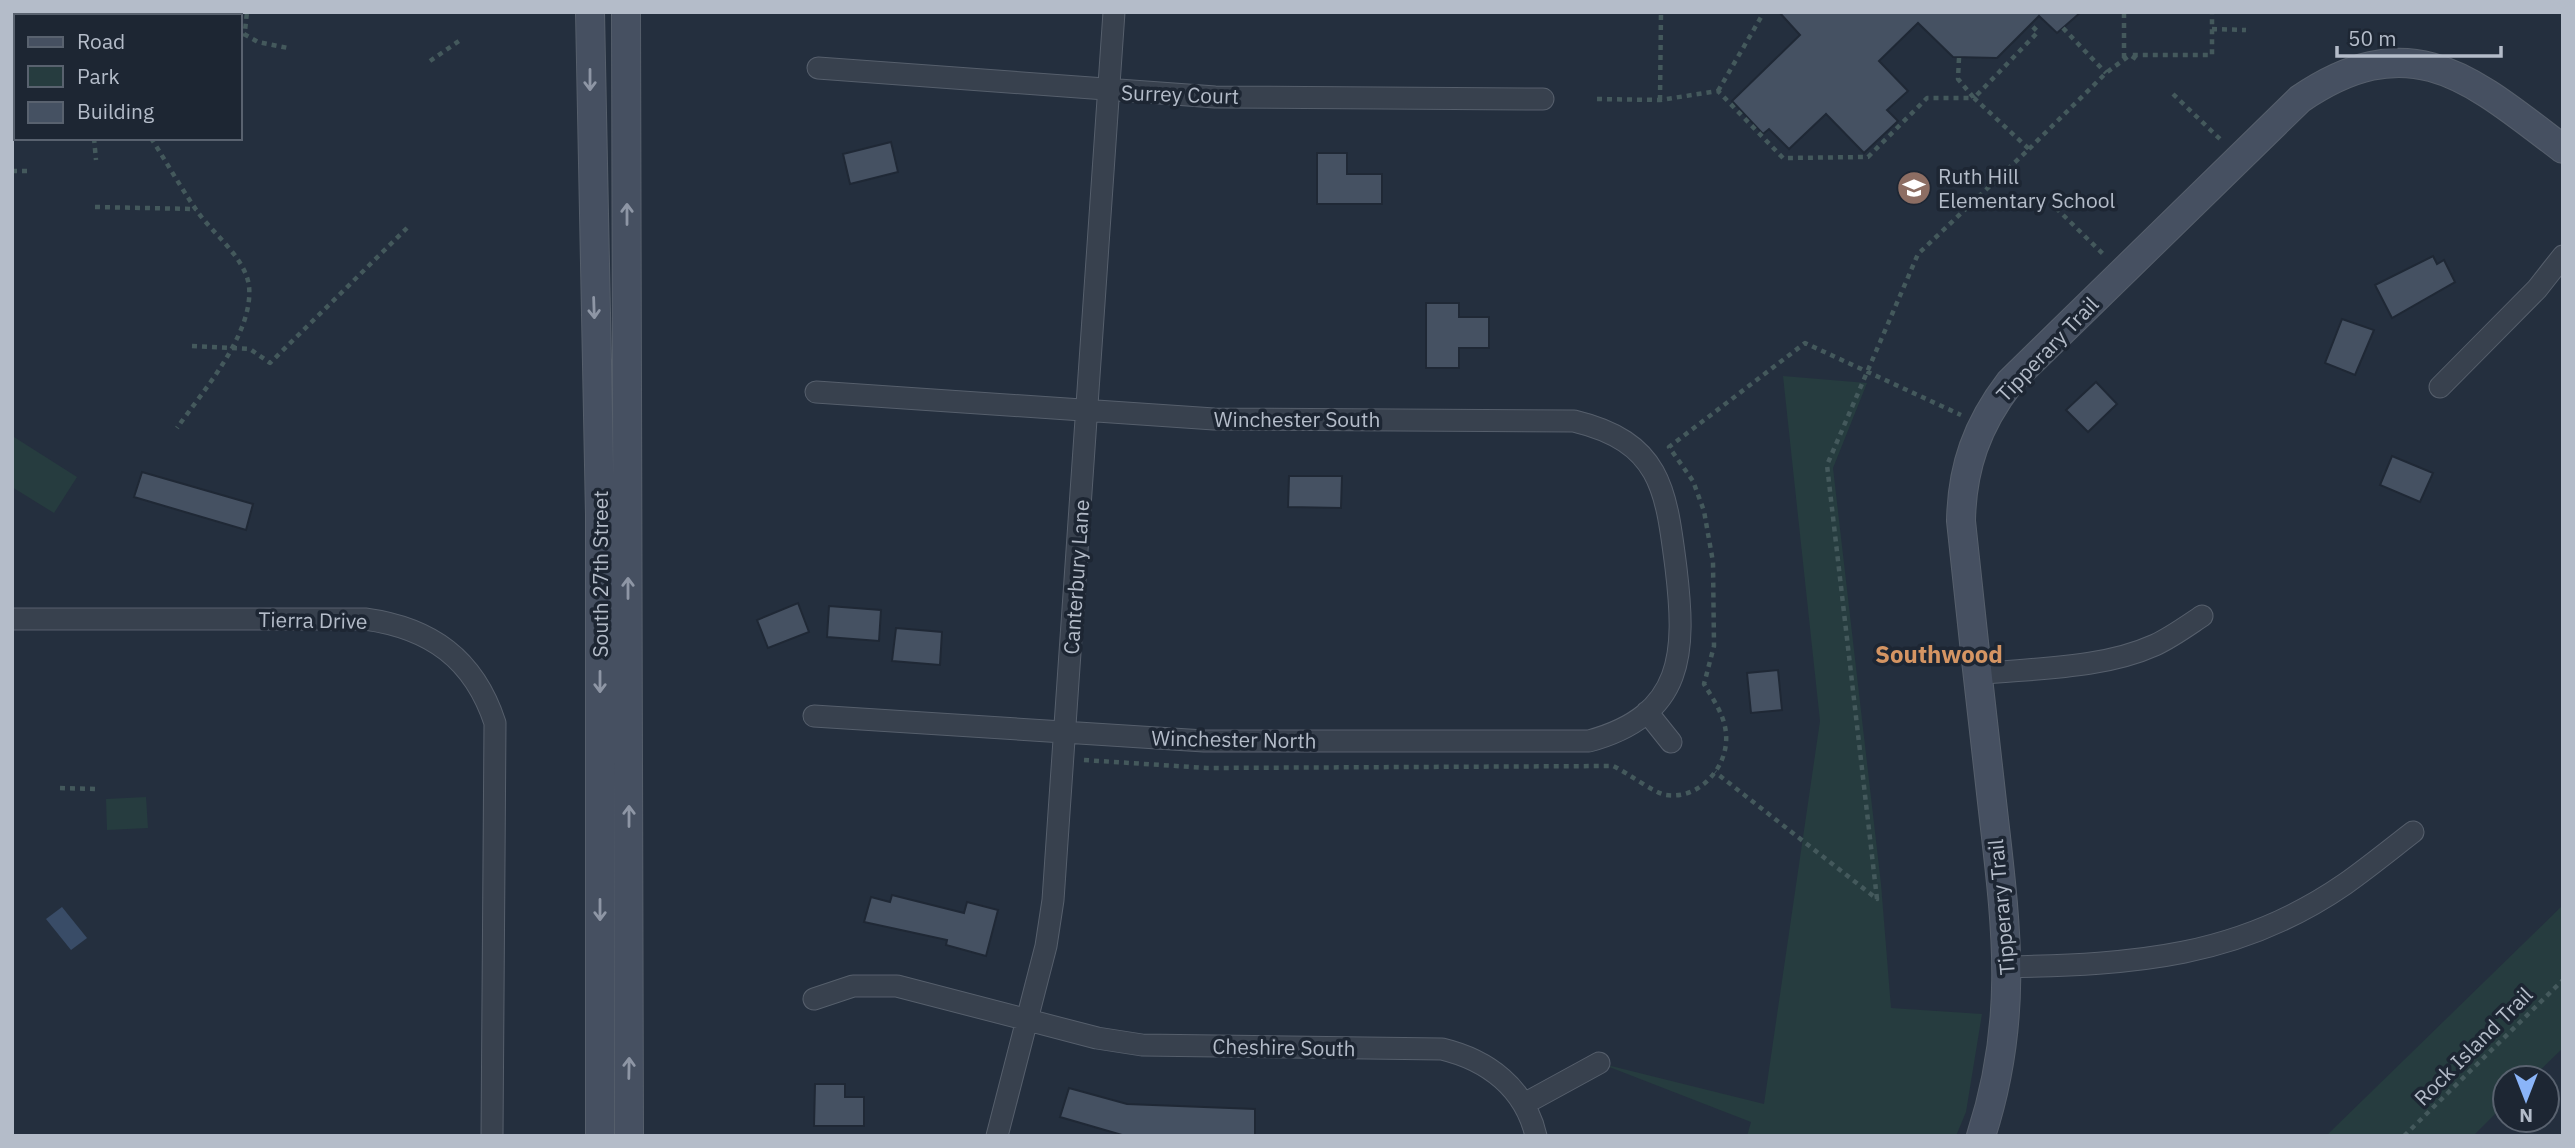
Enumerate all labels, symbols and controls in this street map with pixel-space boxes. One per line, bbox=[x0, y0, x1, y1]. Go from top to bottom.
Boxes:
legend bbox=[14, 14, 242, 140]
scale bar bbox=[2337, 14, 2502, 58]
text: 50 m bbox=[2348, 24, 2397, 52]
text: Road bbox=[77, 27, 125, 55]
text: Park bbox=[77, 62, 120, 90]
one-way arrow bbox=[583, 69, 597, 92]
street label: Surrey Court bbox=[1120, 78, 1240, 110]
text: Building bbox=[77, 97, 154, 125]
place label: Ruth Hill Elementary School bbox=[1938, 162, 2115, 214]
school or university icon: Ruth Hill Elementary School bbox=[1895, 169, 1933, 207]
one-way arrow bbox=[620, 202, 634, 225]
street label: Tipperary Trail bbox=[1990, 290, 2105, 408]
one-way arrow bbox=[588, 296, 601, 319]
street label: Winchester South bbox=[1214, 405, 1380, 433]
street label: South 27th Street bbox=[586, 490, 614, 658]
street label: Canterbury Lane bbox=[1057, 499, 1095, 655]
one-way arrow bbox=[621, 577, 635, 600]
street label: Tierra Drive bbox=[258, 605, 368, 635]
district label: Southwood bbox=[1875, 638, 2003, 670]
one-way arrow bbox=[593, 671, 607, 694]
street label: Winchester North bbox=[1151, 724, 1317, 754]
one-way arrow bbox=[622, 804, 636, 827]
street label: Tipperary Trail bbox=[1981, 838, 2021, 976]
one-way arrow bbox=[593, 898, 607, 921]
street label: Rock Island Trail bbox=[2408, 980, 2539, 1111]
street label: Cheshire South bbox=[1212, 1032, 1356, 1062]
one-way arrow bbox=[622, 1056, 636, 1079]
north arrow bbox=[2491, 1064, 2561, 1134]
text: N bbox=[2519, 1104, 2533, 1128]

